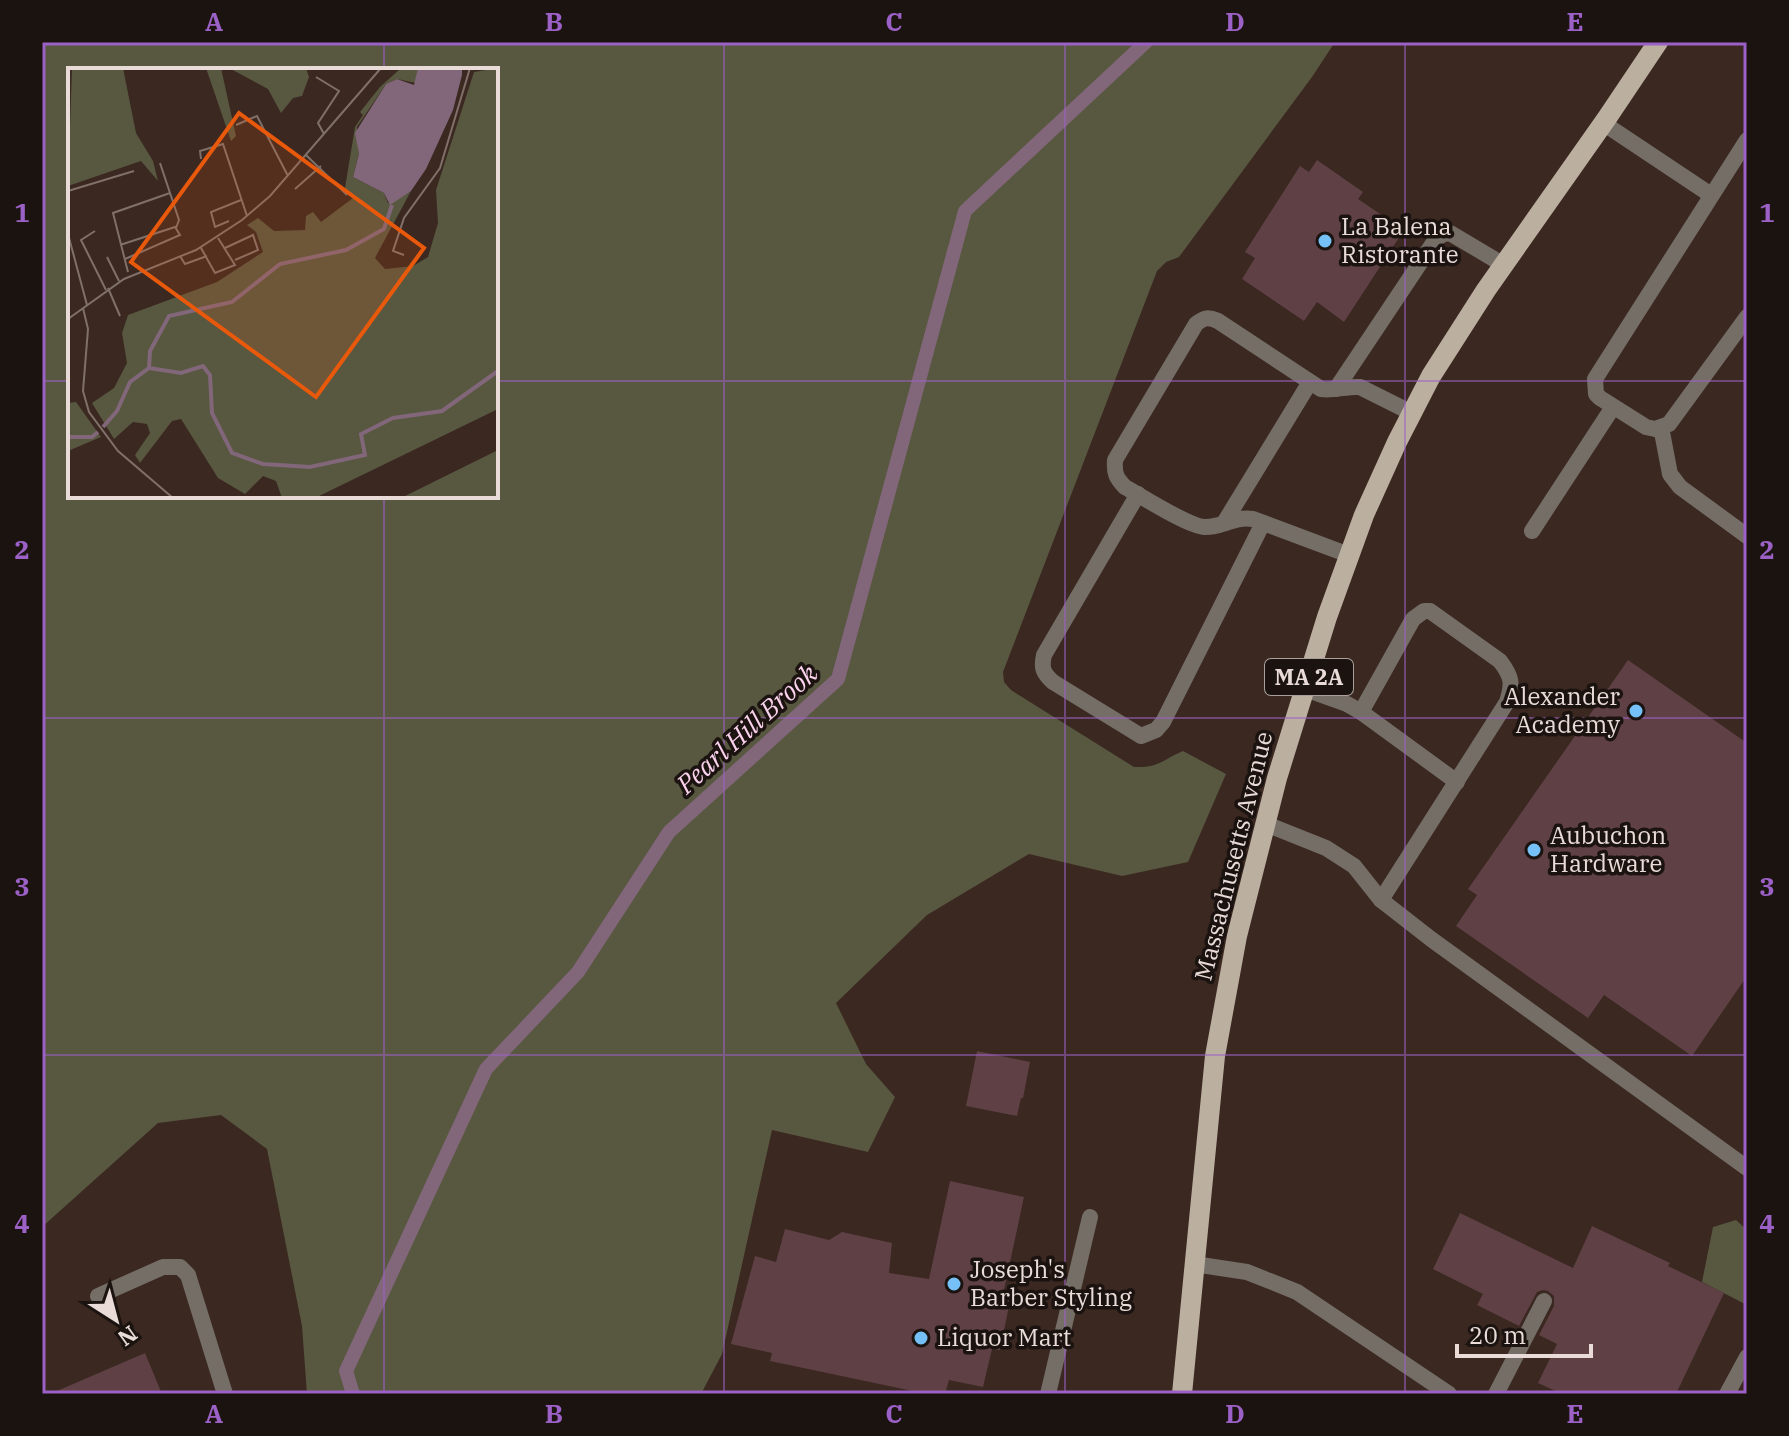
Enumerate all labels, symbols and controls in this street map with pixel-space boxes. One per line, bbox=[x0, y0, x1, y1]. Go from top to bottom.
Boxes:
text: A bbox=[205, 4, 223, 38]
text: B bbox=[545, 4, 563, 38]
text: C bbox=[885, 4, 903, 38]
text: D bbox=[1225, 4, 1245, 38]
text: E bbox=[1566, 4, 1584, 38]
inset map bbox=[68, 68, 498, 498]
text: 1 bbox=[14, 195, 30, 229]
text: 1 bbox=[1759, 195, 1775, 229]
place label: La Balena Ristorante bbox=[1341, 210, 1459, 270]
marker: La Balena Ristorante bbox=[1316, 232, 1334, 250]
text: 2 bbox=[14, 532, 30, 566]
text: 2 bbox=[1759, 532, 1775, 566]
water label: Pearl Hill Brook bbox=[668, 656, 824, 801]
road number: MA 2A bbox=[1265, 659, 1353, 695]
place label: Alexander Academy bbox=[1504, 680, 1620, 740]
marker: Alexander Academy bbox=[1627, 702, 1645, 720]
street label: Massachusetts Avenue bbox=[1187, 728, 1279, 984]
place label: Aubuchon Hardware bbox=[1550, 819, 1666, 879]
marker: Aubuchon Hardware bbox=[1525, 841, 1543, 859]
text: 3 bbox=[14, 869, 30, 903]
text: 3 bbox=[1759, 869, 1775, 903]
text: 4 bbox=[14, 1206, 30, 1240]
text: 4 bbox=[1759, 1206, 1775, 1240]
place label: Joseph's Barber Styling bbox=[970, 1253, 1132, 1313]
marker: Joseph's Barber Styling bbox=[945, 1275, 963, 1293]
north arrow bbox=[76, 1280, 156, 1360]
scale bar bbox=[1457, 1308, 1591, 1358]
text: 20 m bbox=[1469, 1319, 1526, 1351]
text: N bbox=[112, 1320, 144, 1353]
place label: Liquor Mart bbox=[937, 1321, 1071, 1353]
marker: Liquor Mart bbox=[912, 1329, 930, 1347]
text: A bbox=[205, 1396, 223, 1430]
text: B bbox=[545, 1396, 563, 1430]
text: C bbox=[885, 1396, 903, 1430]
text: D bbox=[1225, 1396, 1245, 1430]
text: E bbox=[1566, 1396, 1584, 1430]

